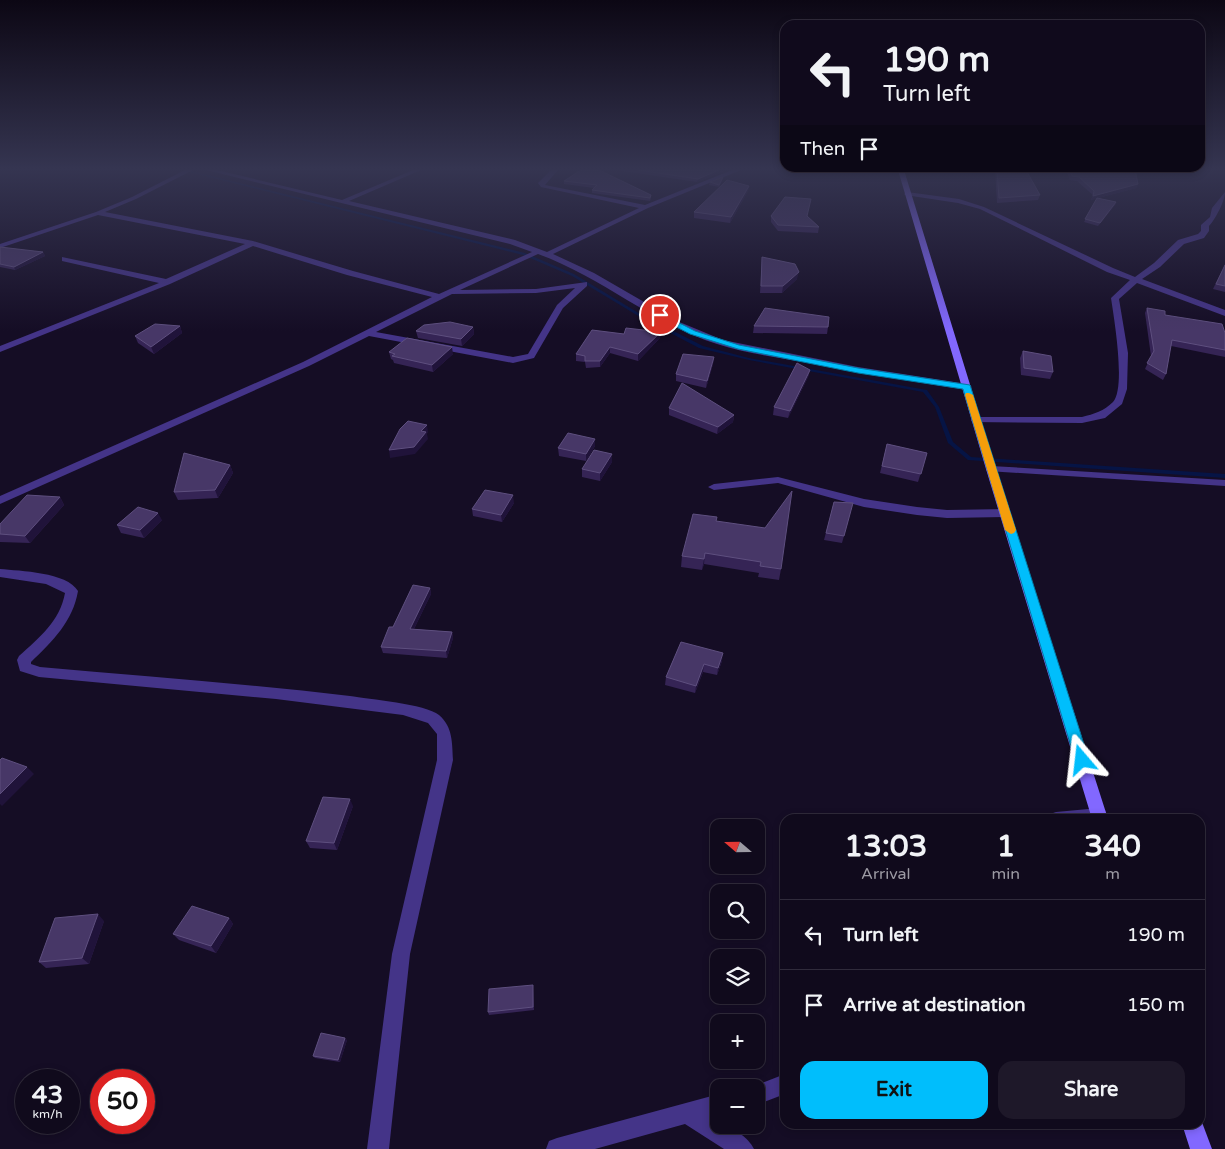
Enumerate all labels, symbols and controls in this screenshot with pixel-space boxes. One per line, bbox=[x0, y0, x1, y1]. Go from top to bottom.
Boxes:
text: 190 m bbox=[883, 39, 990, 81]
icon: left bbox=[800, 40, 865, 105]
text: Turn left bbox=[883, 81, 971, 107]
icon: arrive bbox=[855, 135, 883, 163]
text: Then bbox=[800, 138, 845, 160]
pin bbox=[639, 294, 681, 336]
icon: arrive bbox=[646, 301, 674, 329]
position arrow bbox=[1055, 733, 1107, 785]
north arrow bbox=[710, 819, 765, 874]
map controls bbox=[710, 819, 765, 1134]
text: 13:03 bbox=[844, 828, 927, 865]
text: 1 bbox=[996, 828, 1015, 865]
text: 340 bbox=[1084, 828, 1141, 865]
text: Arrival bbox=[861, 864, 911, 884]
text: min bbox=[992, 864, 1020, 884]
text: m bbox=[1105, 864, 1120, 884]
button: search bbox=[710, 884, 765, 939]
icon: left bbox=[800, 921, 828, 949]
text: Turn left bbox=[843, 924, 919, 946]
text: 190 m bbox=[1127, 924, 1185, 946]
button: layers bbox=[710, 949, 765, 1004]
icon: arrive bbox=[800, 991, 828, 1019]
text: Arrive at destination bbox=[843, 994, 1026, 1016]
text: 150 m bbox=[1127, 994, 1185, 1016]
button: + bbox=[710, 1014, 765, 1069]
button: Exit bbox=[800, 1061, 988, 1119]
button: Share bbox=[998, 1061, 1185, 1119]
speed limit sign: 50 bbox=[90, 1069, 155, 1134]
button: − bbox=[710, 1079, 765, 1134]
text: 43 bbox=[32, 1080, 63, 1110]
text: km/h bbox=[32, 1107, 63, 1121]

